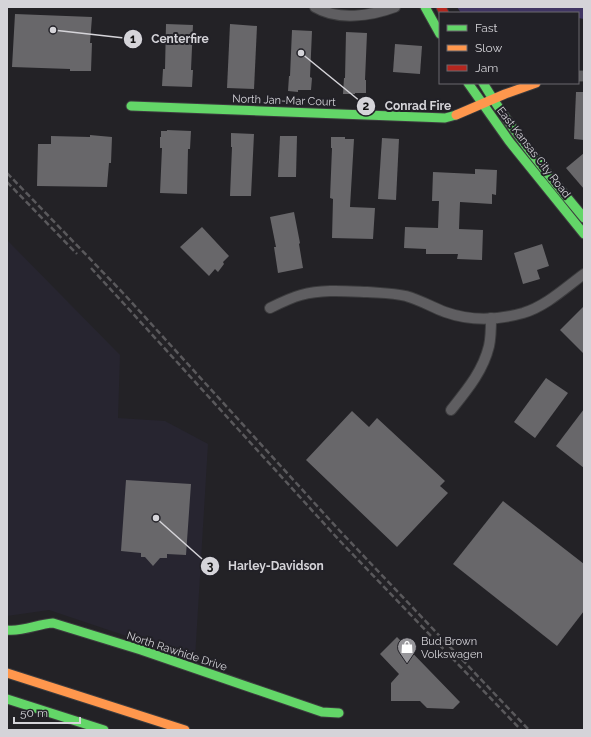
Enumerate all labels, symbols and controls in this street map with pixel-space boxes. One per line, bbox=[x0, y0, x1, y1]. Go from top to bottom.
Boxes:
legend bbox=[439, 12, 579, 84]
text: Fast bbox=[475, 21, 498, 35]
callout: Centerfire bbox=[123, 27, 217, 51]
text: 1 bbox=[130, 32, 136, 46]
text: Centerfire bbox=[151, 32, 209, 46]
text: Slow bbox=[475, 41, 502, 55]
text: Jam bbox=[475, 61, 498, 75]
street label: North Jan-Mar Court bbox=[232, 92, 336, 109]
callout: Conrad Fire bbox=[356, 94, 459, 118]
text: 2 bbox=[363, 99, 370, 113]
text: Conrad Fire bbox=[385, 99, 451, 113]
street label: East Kansas City Road bbox=[494, 104, 573, 201]
callout: Harley-Davidson bbox=[200, 554, 332, 578]
text: 3 bbox=[207, 559, 214, 573]
text: Harley-Davidson bbox=[228, 559, 324, 573]
street label: North Rawhide Drive bbox=[125, 629, 229, 674]
place label: Bud Brown Volkswagen bbox=[421, 635, 483, 661]
shop icon: Bud Brown Volkswagen bbox=[396, 636, 418, 664]
scale bar bbox=[14, 699, 80, 725]
text: 50 m bbox=[20, 706, 48, 720]

